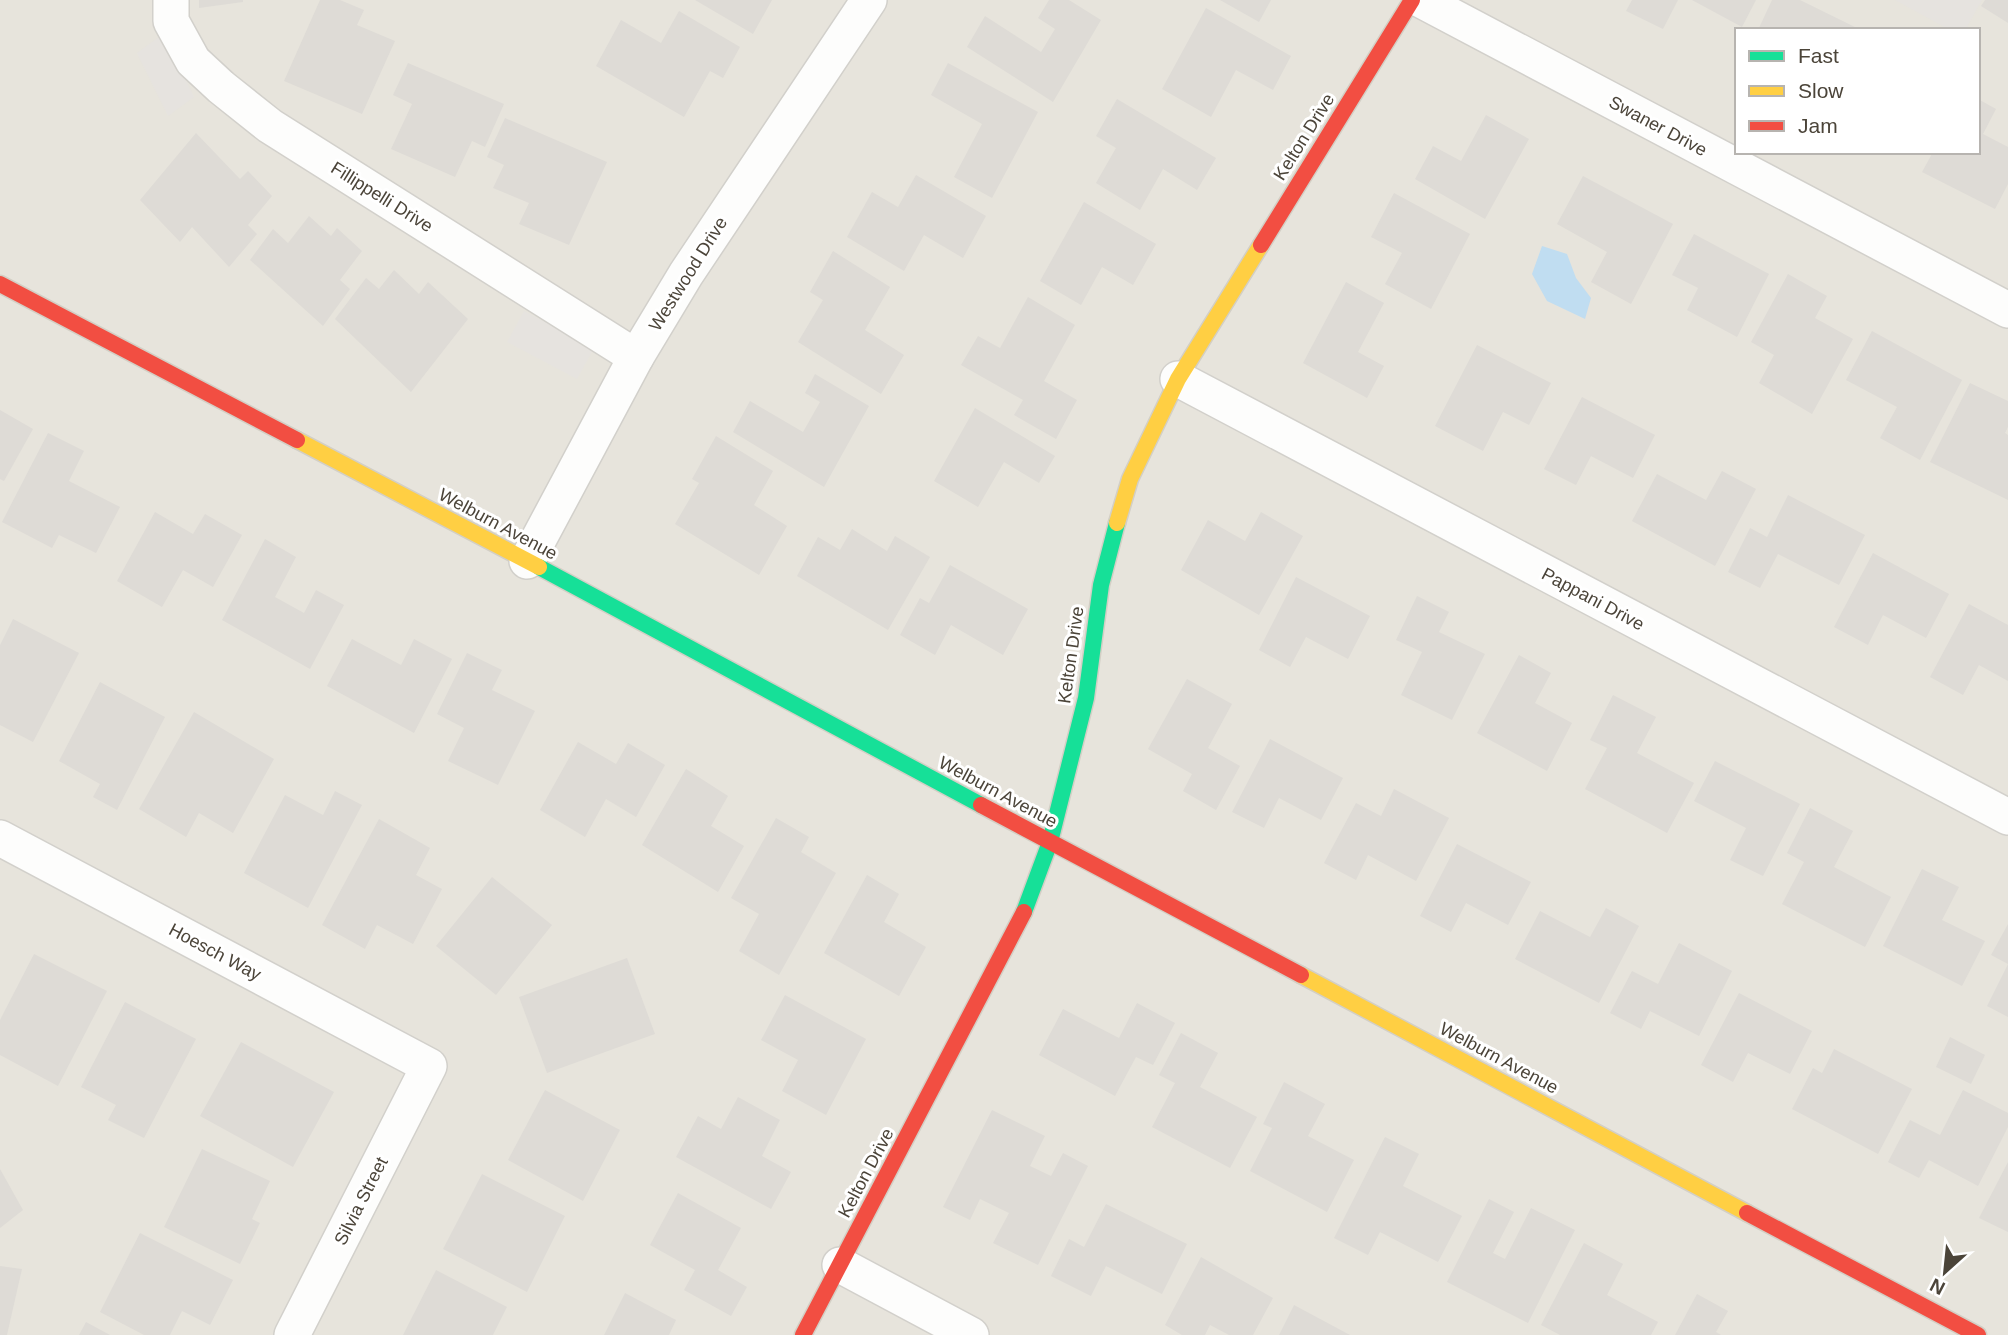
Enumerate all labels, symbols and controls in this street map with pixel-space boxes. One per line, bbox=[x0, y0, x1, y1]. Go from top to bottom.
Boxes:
legend bbox=[1735, 28, 1980, 154]
text: Fast bbox=[1798, 44, 1839, 67]
text: Slow bbox=[1798, 79, 1844, 102]
street label: Kelton Drive bbox=[1270, 90, 1338, 184]
street label: Swaner Drive bbox=[1606, 92, 1710, 160]
text: Jam bbox=[1798, 114, 1838, 137]
street label: Fillippelli Drive bbox=[328, 158, 436, 236]
street label: Westwood Drive bbox=[645, 213, 731, 335]
street label: Welburn Avenue bbox=[435, 484, 561, 564]
street label: Pappani Drive bbox=[1538, 564, 1648, 634]
street label: Kelton Drive bbox=[1054, 605, 1088, 705]
street label: Welburn Avenue bbox=[935, 752, 1061, 832]
street label: Hoesch Way bbox=[166, 919, 264, 985]
street label: Welburn Avenue bbox=[1436, 1018, 1562, 1098]
street label: Kelton Drive bbox=[834, 1125, 898, 1221]
street label: Silvia Street bbox=[330, 1154, 392, 1248]
north arrow bbox=[1910, 1237, 1980, 1307]
text: N bbox=[1927, 1274, 1948, 1299]

